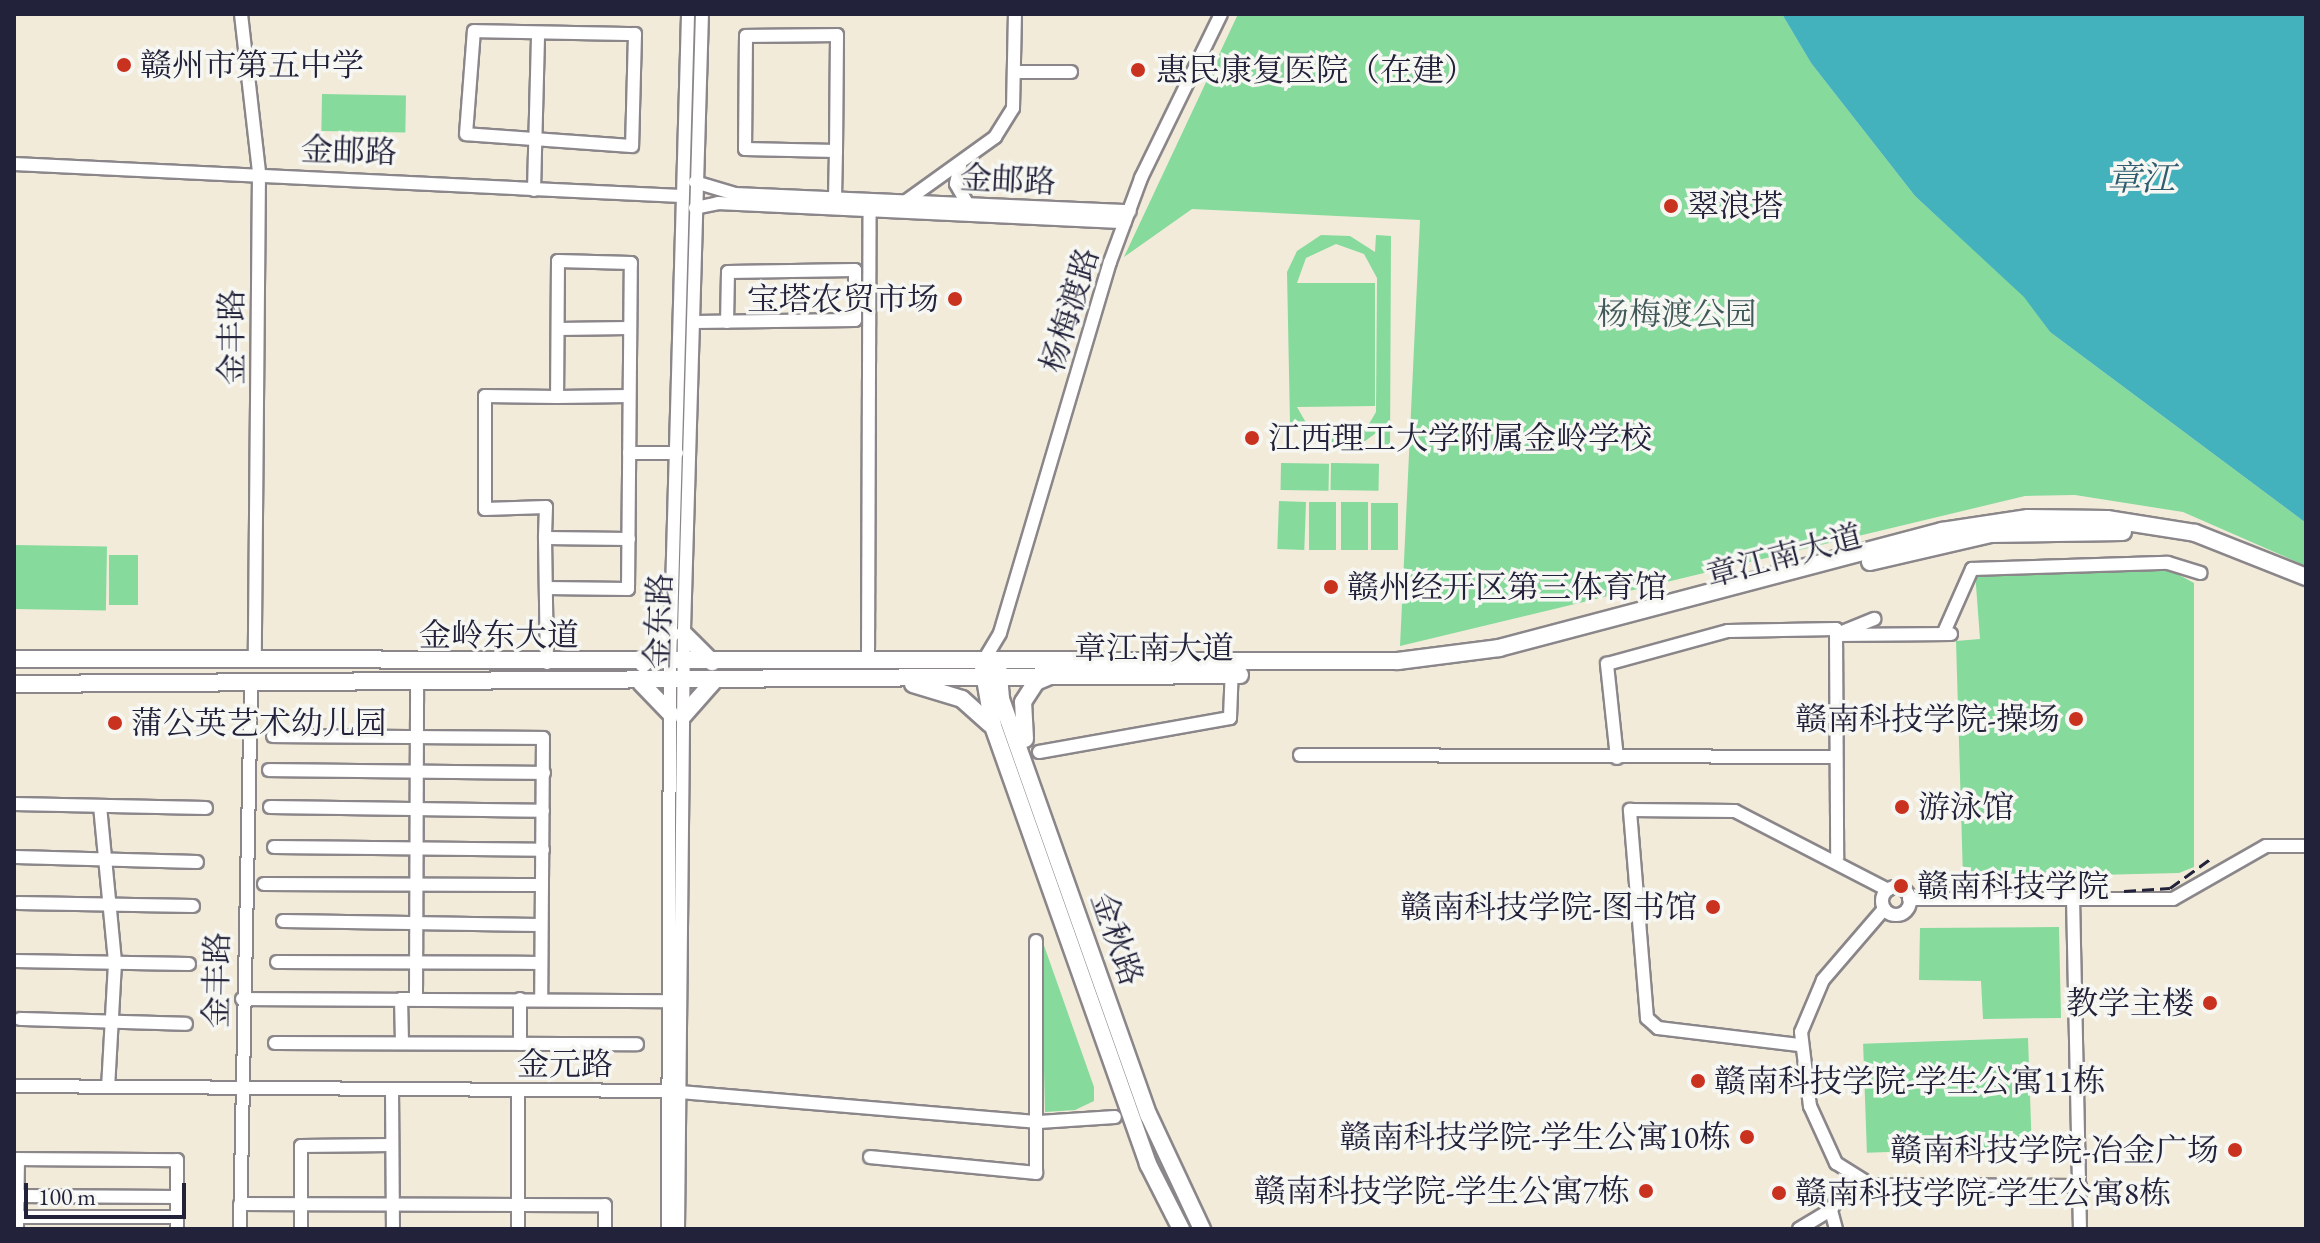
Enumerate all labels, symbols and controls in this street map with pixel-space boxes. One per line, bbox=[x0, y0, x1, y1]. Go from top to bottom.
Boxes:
place label: 赣州市第五中学 bbox=[140, 46, 364, 84]
place label: 惠民康复医院（在建） bbox=[1156, 51, 1476, 89]
marker: 赣州市第五中学 bbox=[115, 56, 133, 74]
marker: 惠民康复医院（在建） bbox=[1127, 59, 1149, 81]
street label: 金邮路 bbox=[300, 130, 398, 172]
street label: 金邮路 bbox=[959, 158, 1057, 202]
water label: 章江 bbox=[2107, 159, 2175, 199]
place label: 翠浪塔 bbox=[1687, 187, 1783, 225]
marker: 翠浪塔 bbox=[1662, 197, 1680, 215]
street label: 杨梅渡路 bbox=[1033, 243, 1107, 377]
place label: 宝塔农贸市场 bbox=[747, 280, 939, 318]
street label: 金丰路 bbox=[213, 289, 251, 385]
marker: 宝塔农贸市场 bbox=[946, 290, 964, 308]
park label: 杨梅渡公园 bbox=[1597, 295, 1757, 333]
place label: 江西理工大学附属金岭学校 bbox=[1268, 419, 1652, 457]
marker: 江西理工大学附属金岭学校 bbox=[1243, 429, 1261, 447]
street label: 章江南大道 bbox=[1702, 517, 1866, 595]
place label: 赣州经开区第三体育馆 bbox=[1347, 568, 1667, 606]
street label: 金东路 bbox=[638, 572, 680, 670]
marker: 赣州经开区第三体育馆 bbox=[1322, 578, 1340, 596]
street label: 金岭东大道 bbox=[419, 616, 579, 654]
street label: 章江南大道 bbox=[1074, 629, 1234, 667]
place label: 赣南科技学院-操场 bbox=[1795, 700, 2060, 738]
place label: 蒲公英艺术幼儿园 bbox=[131, 704, 387, 742]
marker: 赣南科技学院-操场 bbox=[2067, 710, 2085, 728]
marker: 蒲公英艺术幼儿园 bbox=[106, 714, 124, 732]
place label: 游泳馆 bbox=[1918, 788, 2014, 826]
marker: 游泳馆 bbox=[1893, 798, 1911, 816]
place label: 赣南科技学院 bbox=[1917, 867, 2109, 905]
marker: 赣南科技学院 bbox=[1892, 877, 1910, 895]
street label: 金秋路 bbox=[1083, 887, 1151, 991]
place label: 赣南科技学院-图书馆 bbox=[1400, 888, 1697, 926]
marker: 赣南科技学院-图书馆 bbox=[1704, 898, 1722, 916]
street label: 金丰路 bbox=[197, 932, 237, 1028]
place label: 教学主楼 bbox=[2066, 984, 2194, 1022]
marker: 教学主楼 bbox=[2201, 994, 2219, 1012]
street label: 金元路 bbox=[517, 1045, 613, 1083]
place label: 赣南科技学院-学生公寓11栋 bbox=[1714, 1062, 2105, 1100]
marker: 赣南科技学院-学生公寓11栋 bbox=[1689, 1072, 1707, 1090]
place label: 赣南科技学院-学生公寓10栋 bbox=[1340, 1118, 1731, 1156]
marker: 赣南科技学院-学生公寓10栋 bbox=[1738, 1128, 1756, 1146]
place label: 赣南科技学院-冶金广场 bbox=[1890, 1131, 2219, 1169]
marker: 赣南科技学院-冶金广场 bbox=[2226, 1141, 2244, 1159]
scale bar bbox=[28, 1167, 190, 1217]
place label: 赣南科技学院-学生公寓7栋 bbox=[1254, 1172, 1630, 1210]
place label: 赣南科技学院-学生公寓8栋 bbox=[1795, 1174, 2171, 1212]
text: 100 m bbox=[38, 1181, 96, 1212]
marker: 赣南科技学院-学生公寓7栋 bbox=[1637, 1182, 1655, 1200]
marker: 赣南科技学院-学生公寓8栋 bbox=[1770, 1184, 1788, 1202]

